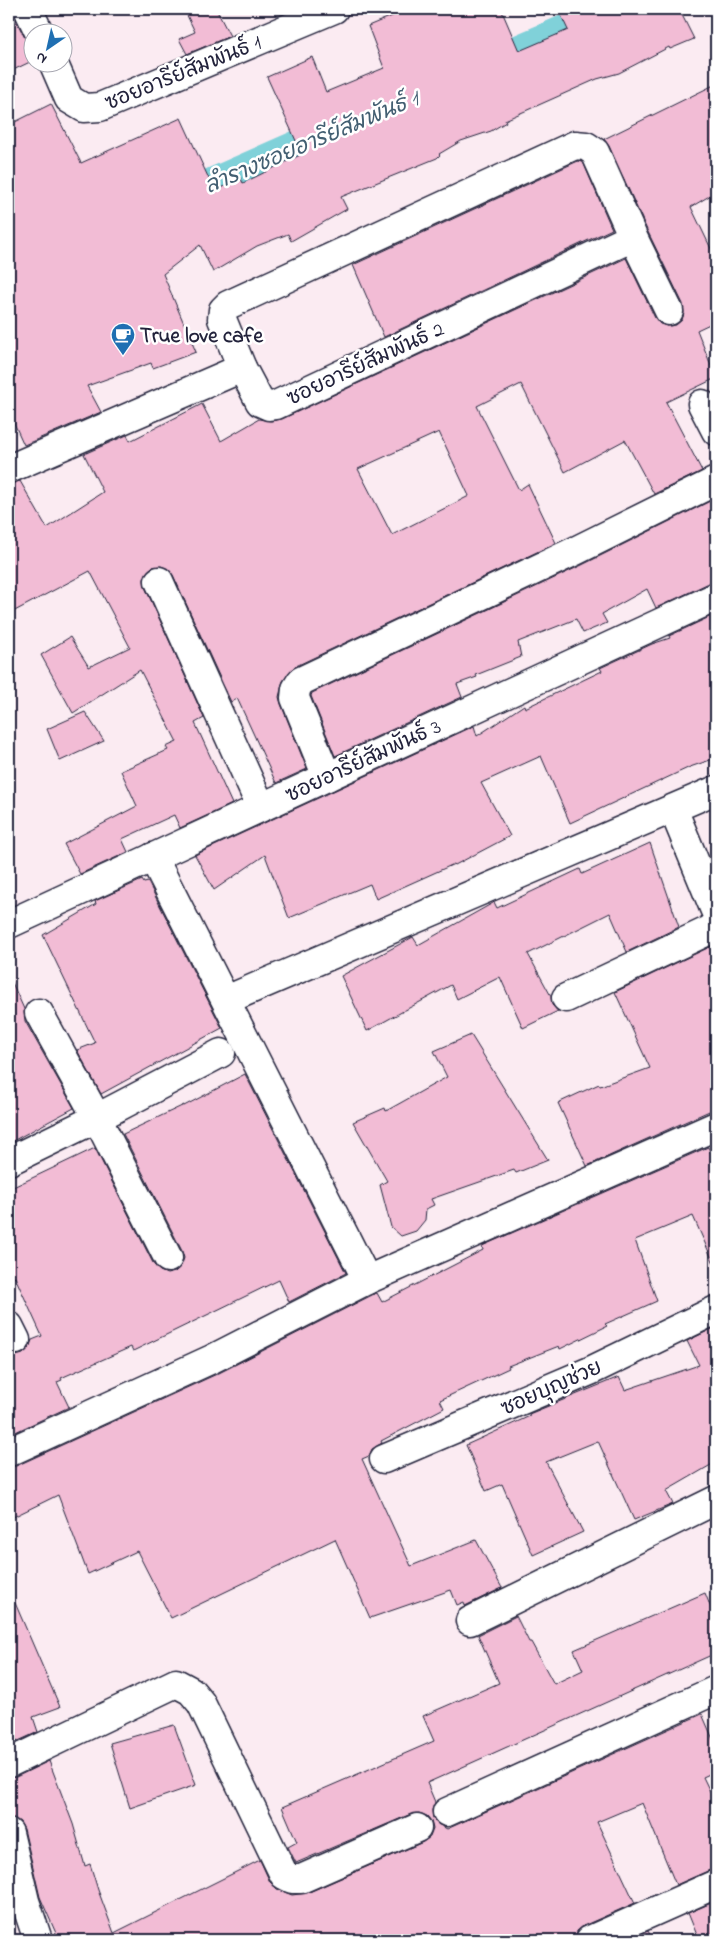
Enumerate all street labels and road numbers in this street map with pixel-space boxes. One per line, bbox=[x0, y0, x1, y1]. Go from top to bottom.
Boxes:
street label: ซอยอารีย์สัมพันธ์ 1 bbox=[101, 29, 267, 119]
street label: ซอยอารีย์สัมพันธ์ 2 bbox=[282, 315, 449, 414]
street label: ซอยอารีย์สัมพันธ์ 3 bbox=[281, 713, 447, 811]
street label: ซอยบุญช่วย bbox=[497, 1353, 607, 1424]

